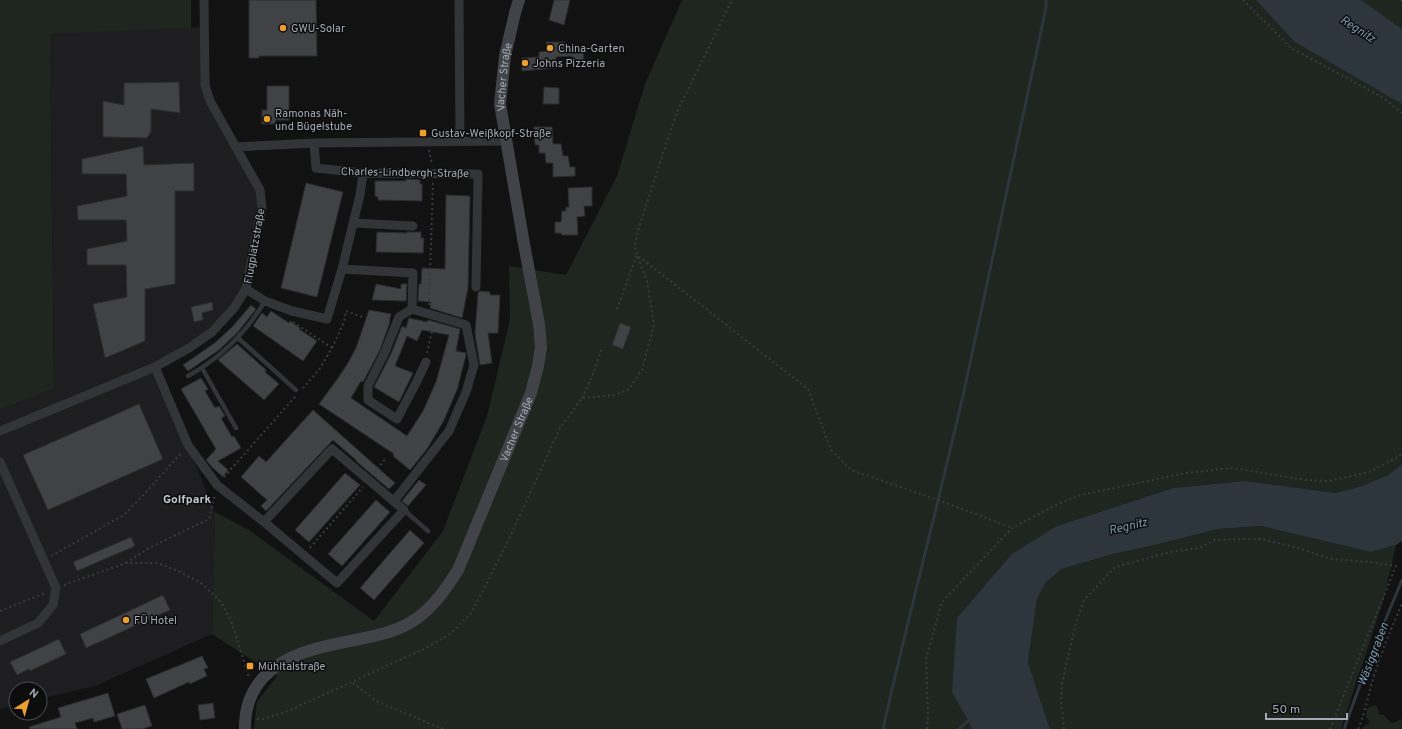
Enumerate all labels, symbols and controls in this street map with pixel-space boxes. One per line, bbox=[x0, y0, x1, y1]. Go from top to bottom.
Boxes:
water label: Regnitz bbox=[1337, 12, 1379, 48]
place label: GWU-Solar bbox=[291, 22, 346, 36]
marker: GWU-Solar bbox=[278, 23, 288, 33]
street label: Vacher Straße bbox=[494, 41, 516, 112]
place label: China-Garten bbox=[558, 42, 625, 56]
marker: China-Garten bbox=[545, 43, 555, 53]
place label: Johns Pizzeria bbox=[533, 57, 605, 71]
marker: Johns Pizzeria bbox=[520, 58, 530, 68]
place label: Ramonas Näh- und Bügelstube bbox=[275, 107, 352, 134]
marker: Ramonas Näh- und Bügelstube bbox=[262, 114, 272, 124]
place label: Gustav-Weißkopf-Straße bbox=[431, 127, 551, 141]
marker: Gustav-Weißkopf-Straße bbox=[418, 128, 428, 138]
street label: Charles-Lindbergh-Straße bbox=[341, 165, 469, 181]
street label: Flugplatzstraße bbox=[241, 207, 269, 285]
street label: Vacher Straße bbox=[497, 395, 537, 464]
district label: Golfpark bbox=[163, 492, 211, 508]
water label: Regnitz bbox=[1107, 515, 1150, 539]
place label: FÜ Hotel bbox=[134, 613, 177, 628]
marker: FÜ Hotel bbox=[121, 615, 131, 625]
water label: Wäsiggraben bbox=[1355, 620, 1393, 688]
place label: Mühltalstraße bbox=[258, 660, 326, 674]
marker: Mühltalstraße bbox=[245, 661, 255, 671]
north arrow bbox=[8, 681, 48, 721]
text: N bbox=[26, 686, 41, 702]
scale bar bbox=[1266, 695, 1347, 721]
text: 50 m bbox=[1272, 702, 1300, 718]

